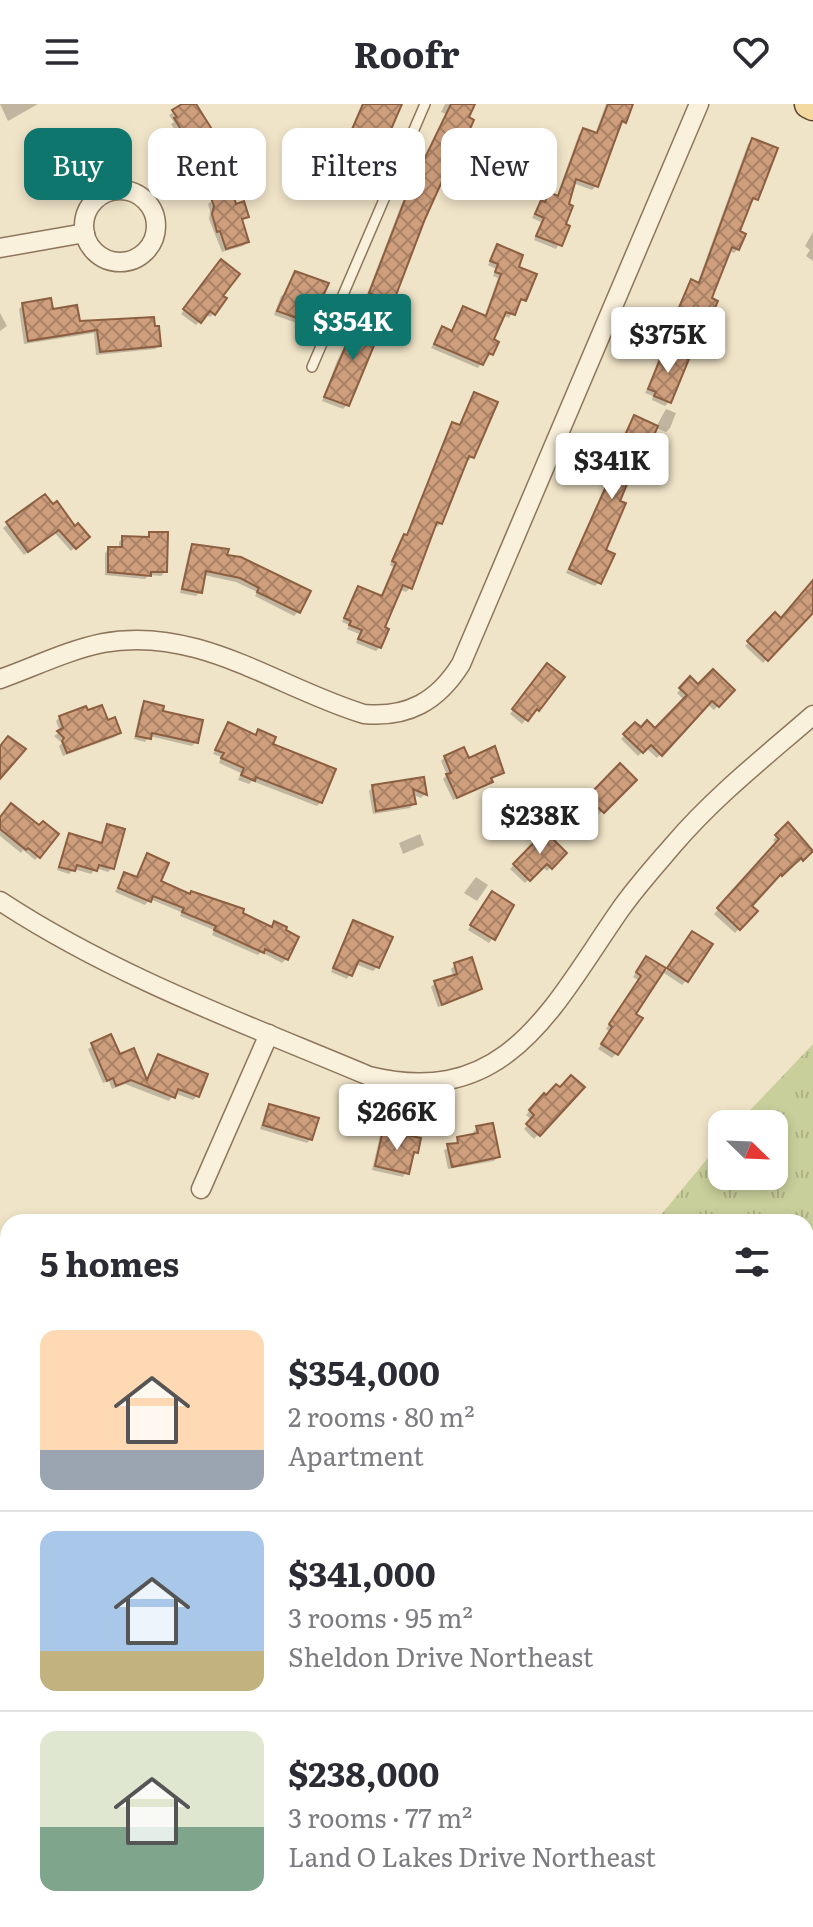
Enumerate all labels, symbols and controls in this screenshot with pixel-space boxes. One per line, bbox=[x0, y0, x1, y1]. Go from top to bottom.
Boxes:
text: Roofr bbox=[354, 26, 459, 79]
icon: menu bbox=[40, 30, 84, 74]
icon: heart bbox=[729, 30, 773, 74]
chip: Buy bbox=[24, 128, 132, 200]
chip: Rent bbox=[148, 128, 266, 200]
chip: Filters bbox=[282, 128, 425, 200]
chip: New bbox=[441, 128, 557, 200]
pin: $354K bbox=[297, 294, 409, 362]
text: $354K bbox=[313, 300, 393, 339]
pin: $375K bbox=[612, 307, 724, 375]
text: $375K bbox=[629, 313, 707, 352]
pin: $341K bbox=[556, 433, 668, 501]
text: $341K bbox=[574, 439, 650, 478]
pin: $238K bbox=[484, 788, 596, 856]
text: $238K bbox=[500, 794, 580, 833]
pin: $266K bbox=[341, 1084, 453, 1152]
text: $266K bbox=[357, 1090, 437, 1129]
north arrow bbox=[708, 1110, 788, 1190]
map controls bbox=[708, 1110, 788, 1190]
text: 5 homes bbox=[40, 1237, 179, 1287]
icon: filters bbox=[730, 1240, 774, 1284]
text: $354,000 bbox=[288, 1346, 440, 1396]
icon: home bbox=[104, 1362, 200, 1458]
text: 2 rooms · 80 m² bbox=[288, 1396, 475, 1435]
text: Apartment bbox=[288, 1435, 424, 1474]
text: $341,000 bbox=[288, 1547, 436, 1597]
icon: home bbox=[104, 1563, 200, 1659]
text: 3 rooms · 95 m² bbox=[288, 1597, 473, 1636]
text: Sheldon Drive Northeast bbox=[288, 1636, 593, 1675]
text: $238,000 bbox=[288, 1747, 439, 1797]
icon: home bbox=[104, 1763, 200, 1859]
text: 3 rooms · 77 m² bbox=[288, 1797, 472, 1836]
text: Land O Lakes Drive Northeast bbox=[288, 1836, 656, 1875]

